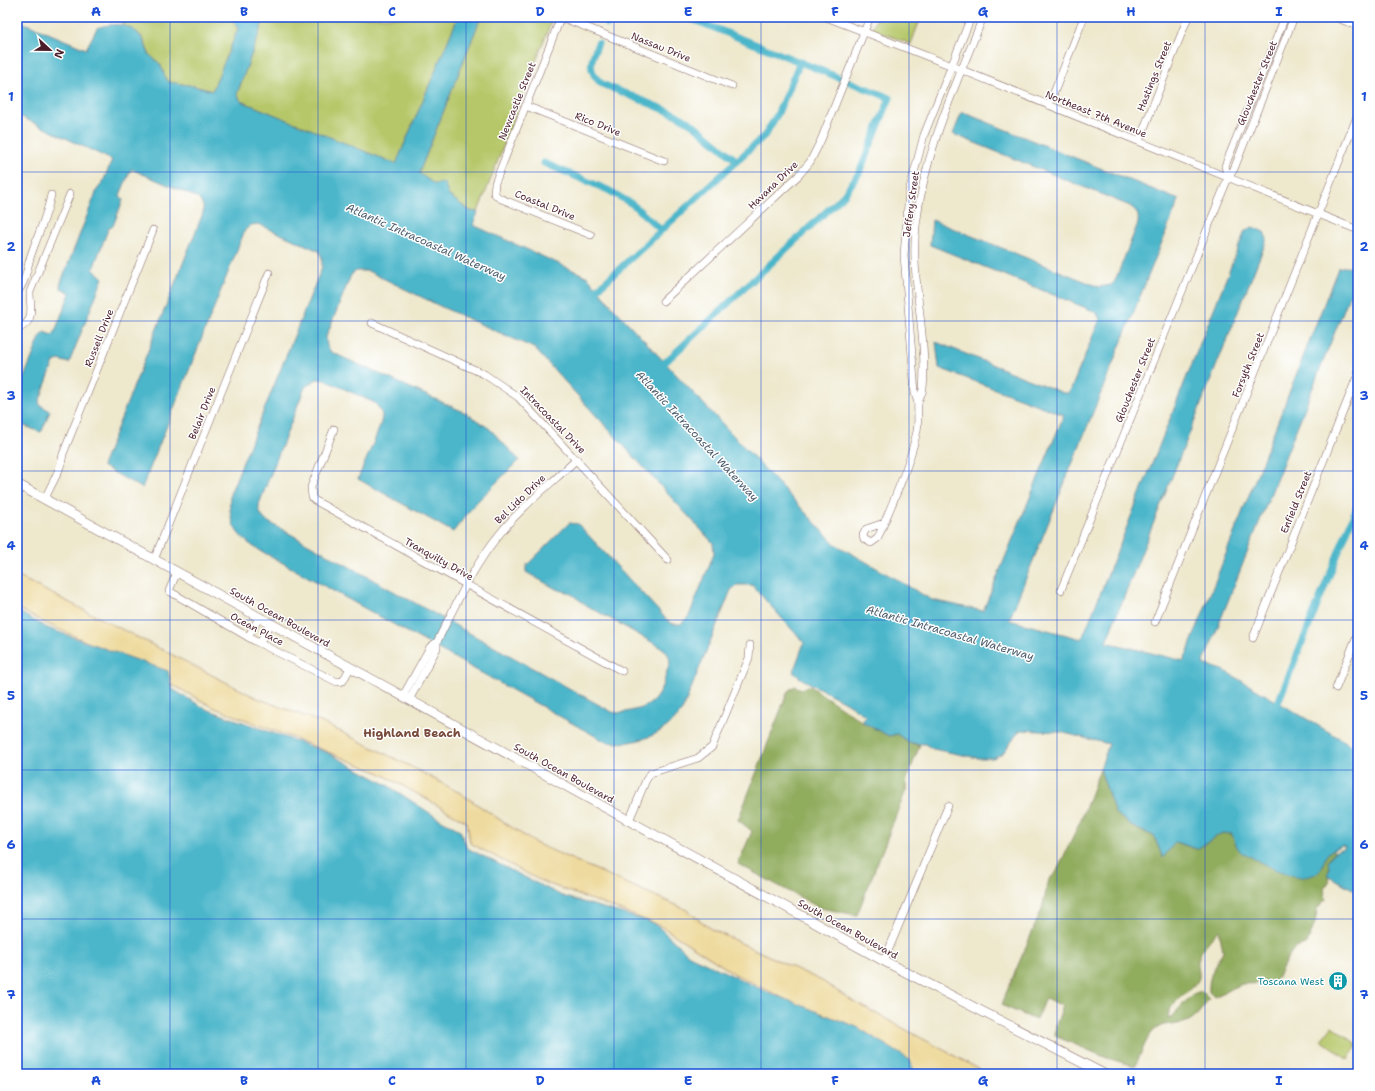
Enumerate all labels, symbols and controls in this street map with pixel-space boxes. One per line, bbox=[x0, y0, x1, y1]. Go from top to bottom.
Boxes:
text: A bbox=[91, 3, 101, 20]
text: B bbox=[240, 3, 248, 20]
text: C bbox=[388, 3, 396, 20]
text: D bbox=[535, 3, 545, 20]
text: E bbox=[684, 3, 693, 20]
text: F bbox=[831, 3, 839, 20]
text: G bbox=[978, 3, 989, 20]
text: H bbox=[1126, 3, 1136, 20]
text: I bbox=[1275, 3, 1283, 20]
street label: Nassau Drive bbox=[629, 29, 693, 65]
north arrow bbox=[30, 30, 70, 70]
street label: Hastings Street bbox=[1134, 39, 1174, 113]
street label: Glouchester Street bbox=[1234, 39, 1280, 127]
text: N bbox=[50, 47, 67, 61]
street label: Newcastle Street bbox=[495, 60, 539, 142]
text: 1 bbox=[8, 88, 14, 105]
street label: Northeast 7th Avenue bbox=[1043, 88, 1149, 140]
text: 1 bbox=[1361, 88, 1367, 105]
street label: Rico Drive bbox=[573, 109, 623, 139]
street label: Havana Drive bbox=[745, 158, 801, 212]
street label: Jeffery Street bbox=[900, 170, 922, 238]
street label: Coastal Drive bbox=[513, 187, 577, 223]
water label: Atlantic Intracoastal Waterway bbox=[344, 200, 508, 284]
text: 2 bbox=[6, 238, 16, 255]
text: 2 bbox=[1359, 238, 1369, 255]
street label: Russell Drive bbox=[81, 307, 117, 369]
street label: Forsyth Street bbox=[1229, 331, 1267, 399]
street label: Glouchester Street bbox=[1112, 336, 1158, 424]
water label: Atlantic Intracoastal Waterway bbox=[632, 367, 762, 505]
street label: Belair Drive bbox=[186, 384, 219, 441]
street label: Intracoastal Drive bbox=[517, 384, 589, 457]
text: 3 bbox=[6, 387, 16, 404]
text: 3 bbox=[1359, 387, 1369, 404]
street label: Enfield Street bbox=[1278, 469, 1314, 535]
street label: Bel Lido Drive bbox=[492, 471, 548, 527]
street label: Tranquilty Drive bbox=[402, 535, 476, 583]
text: 4 bbox=[6, 537, 16, 554]
text: 4 bbox=[1359, 537, 1369, 554]
street label: South Ocean Boulevard bbox=[228, 584, 333, 650]
water label: Atlantic Intracoastal Waterway bbox=[864, 602, 1036, 664]
street label: Ocean Place bbox=[228, 609, 286, 649]
text: 5 bbox=[7, 687, 15, 704]
text: 5 bbox=[1360, 687, 1368, 704]
district label: Highland Beach bbox=[363, 725, 461, 741]
street label: South Ocean Boulevard bbox=[512, 740, 617, 806]
text: 6 bbox=[6, 836, 16, 853]
text: 6 bbox=[1359, 836, 1369, 853]
street label: South Ocean Boulevard bbox=[796, 896, 901, 962]
building icon: Toscana West bbox=[1327, 970, 1349, 992]
place label: Toscana West bbox=[1258, 975, 1324, 988]
text: 7 bbox=[6, 986, 16, 1003]
text: 7 bbox=[1359, 986, 1369, 1003]
text: A bbox=[91, 1072, 101, 1089]
text: B bbox=[240, 1072, 248, 1089]
text: C bbox=[388, 1072, 396, 1089]
text: D bbox=[535, 1072, 545, 1089]
text: E bbox=[684, 1072, 693, 1089]
text: F bbox=[831, 1072, 839, 1089]
text: G bbox=[978, 1072, 989, 1089]
text: H bbox=[1126, 1072, 1136, 1089]
text: I bbox=[1275, 1072, 1283, 1089]

